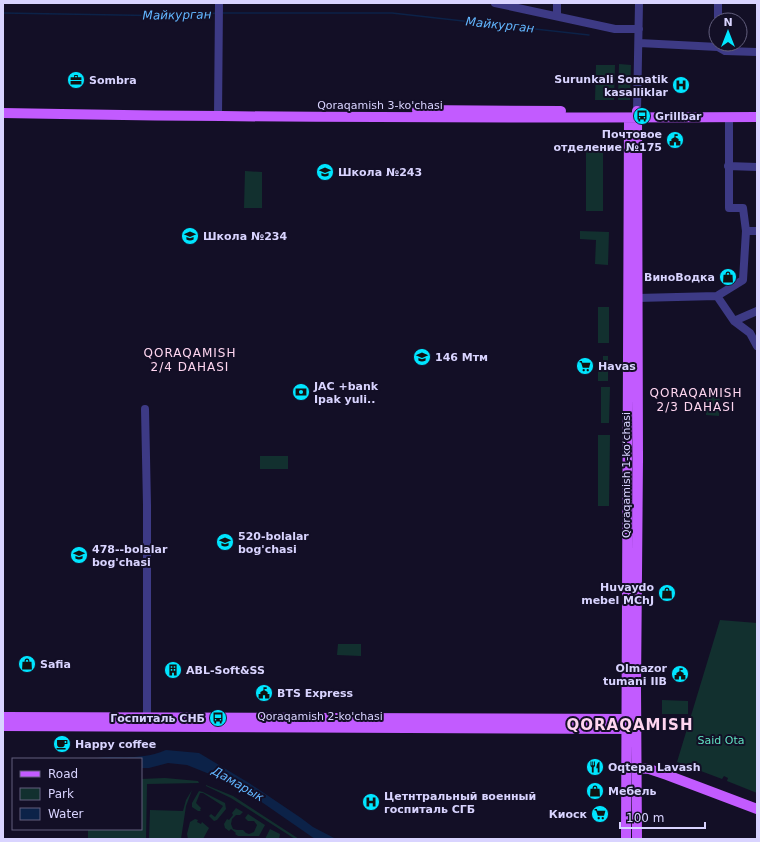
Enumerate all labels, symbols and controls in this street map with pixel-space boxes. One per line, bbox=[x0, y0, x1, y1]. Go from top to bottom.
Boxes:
water label: Майкурган bbox=[142, 7, 212, 23]
north arrow bbox=[708, 12, 748, 52]
water label: Майкурган bbox=[465, 14, 535, 36]
text: N bbox=[723, 16, 733, 29]
office icon: Sombra bbox=[66, 70, 86, 90]
place label: Surunkali Somatik kasalliklar bbox=[554, 73, 669, 99]
place label: Sombra bbox=[89, 74, 137, 87]
hospital icon: Surunkali Somatik kasalliklar bbox=[671, 75, 691, 95]
street label: Qoraqamish 3-ko'chasi bbox=[317, 99, 443, 112]
bus stop icon: Grillbar bbox=[632, 106, 652, 126]
place label: Grillbar bbox=[655, 110, 702, 123]
place label: Почтовое отделение №175 bbox=[553, 128, 662, 154]
public building icon: Почтовое отделение №175 bbox=[665, 130, 685, 150]
school or university icon: Школа №243 bbox=[315, 162, 335, 182]
place label: Школа №243 bbox=[338, 166, 422, 179]
school or university icon: Школа №234 bbox=[180, 226, 200, 246]
place label: Школа №234 bbox=[203, 230, 287, 243]
shop icon: ВиноВодка bbox=[718, 267, 738, 287]
place label: ВиноВодка bbox=[644, 271, 715, 284]
district label: QORAQAMISH 2/4 DAHASI bbox=[144, 346, 236, 374]
school or university icon: 146 Мтм bbox=[412, 347, 432, 367]
place label: 146 Мтм bbox=[435, 351, 488, 364]
supermarket icon: Havas bbox=[575, 356, 595, 376]
place label: Havas bbox=[598, 360, 636, 373]
place label: JAC +bank Ipak yuli.. bbox=[313, 380, 379, 406]
bank icon: JAC +bank Ipak yuli.. bbox=[291, 382, 311, 402]
district label: QORAQAMISH 2/3 DAHASI bbox=[650, 386, 742, 414]
street label: Qoraqamish 1-koʻchasi bbox=[620, 412, 633, 538]
place label: 520-bolalar bog'chasi bbox=[238, 530, 309, 556]
school or university icon: 520-bolalar bog'chasi bbox=[215, 532, 235, 552]
place label: 478--bolalar bog'chasi bbox=[92, 543, 168, 569]
school or university icon: 478--bolalar bog'chasi bbox=[69, 545, 89, 565]
place label: Huvaydo mebel MChJ bbox=[581, 581, 654, 607]
shop icon: Huvaydo mebel MChJ bbox=[657, 583, 677, 603]
shop icon: Safia bbox=[17, 654, 37, 674]
place label: Safia bbox=[40, 658, 71, 671]
building icon: ABL-Soft&SS bbox=[163, 660, 183, 680]
place label: Olmazor tumani IIB bbox=[603, 662, 668, 688]
place label: ABL-Soft&SS bbox=[186, 664, 265, 677]
public building icon: Olmazor tumani IIB bbox=[670, 664, 690, 684]
public building icon: BTS Express bbox=[254, 683, 274, 703]
place label: BTS Express bbox=[277, 687, 354, 700]
bus stop icon: Госпиталь СНБ bbox=[208, 708, 228, 728]
street label: Qoraqamish 2-ko'chasi bbox=[257, 710, 383, 723]
place label: Госпиталь СНБ bbox=[110, 712, 205, 725]
district label: QORAQAMISH bbox=[567, 716, 693, 734]
cafe icon: Happy coffee bbox=[52, 734, 72, 754]
park label: Said Ota bbox=[698, 734, 744, 747]
place label: Happy coffee bbox=[75, 738, 156, 751]
restaurant icon: Oqtepa Lavash bbox=[585, 757, 605, 777]
legend bbox=[12, 758, 142, 830]
place label: Oqtepa Lavash bbox=[608, 761, 700, 774]
water label: Дамарык bbox=[209, 763, 267, 805]
text: Road bbox=[48, 767, 78, 781]
shop icon: Мебель bbox=[585, 781, 605, 801]
place label: Мебель bbox=[608, 785, 657, 798]
text: Park bbox=[48, 787, 74, 801]
place label: Цетнтральный военный госпиталь СГБ bbox=[384, 790, 536, 816]
hospital icon: Цетнтральный военный госпиталь СГБ bbox=[361, 792, 381, 812]
supermarket icon: Киоск bbox=[590, 804, 610, 824]
scale bar bbox=[620, 804, 705, 830]
text: Water bbox=[48, 807, 84, 821]
place label: Киоск bbox=[549, 808, 588, 821]
text: 100 m bbox=[626, 811, 664, 825]

